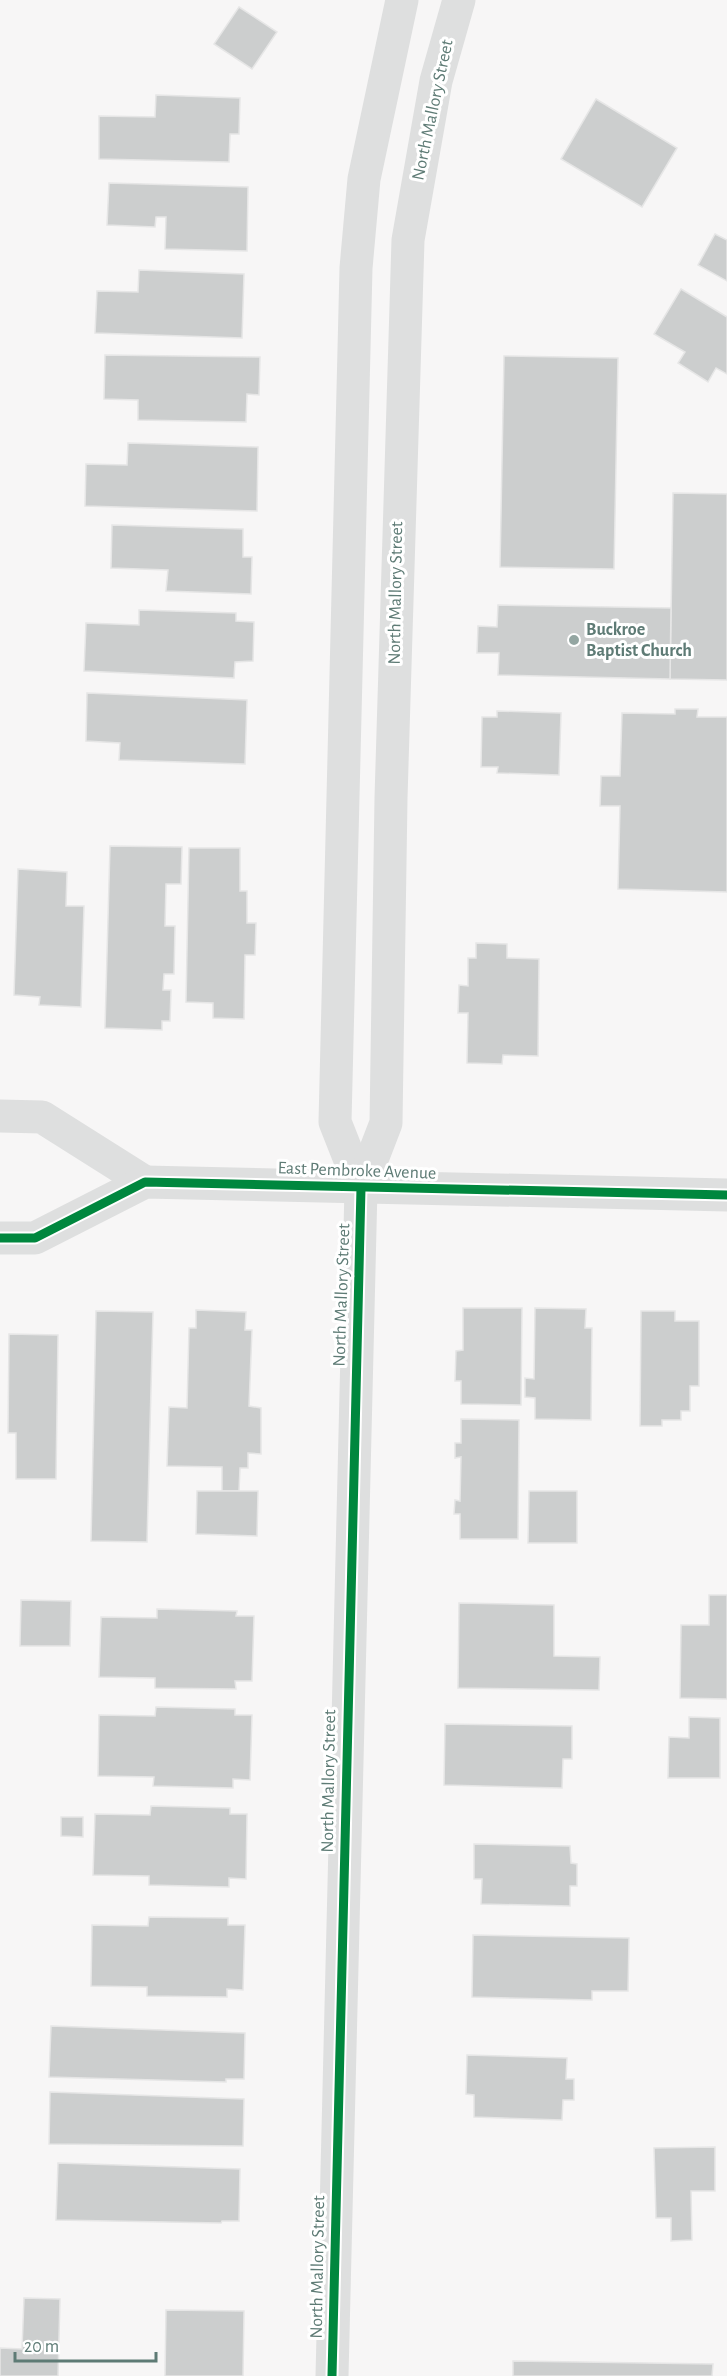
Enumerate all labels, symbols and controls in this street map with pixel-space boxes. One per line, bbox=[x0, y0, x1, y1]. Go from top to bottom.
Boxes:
street label: North Mallory Street bbox=[409, 38, 457, 182]
street label: North Mallory Street bbox=[386, 521, 406, 665]
place label: Buckroe Baptist Church bbox=[586, 621, 692, 660]
marker: Buckroe Baptist Church bbox=[567, 633, 581, 647]
street label: East Pembroke Avenue bbox=[277, 1159, 437, 1183]
street label: North Mallory Street bbox=[331, 1223, 354, 1367]
street label: North Mallory Street bbox=[319, 1709, 339, 1853]
street label: North Mallory Street bbox=[308, 2195, 328, 2339]
scale bar bbox=[15, 2325, 156, 2363]
text: 20 m bbox=[24, 2338, 59, 2356]

